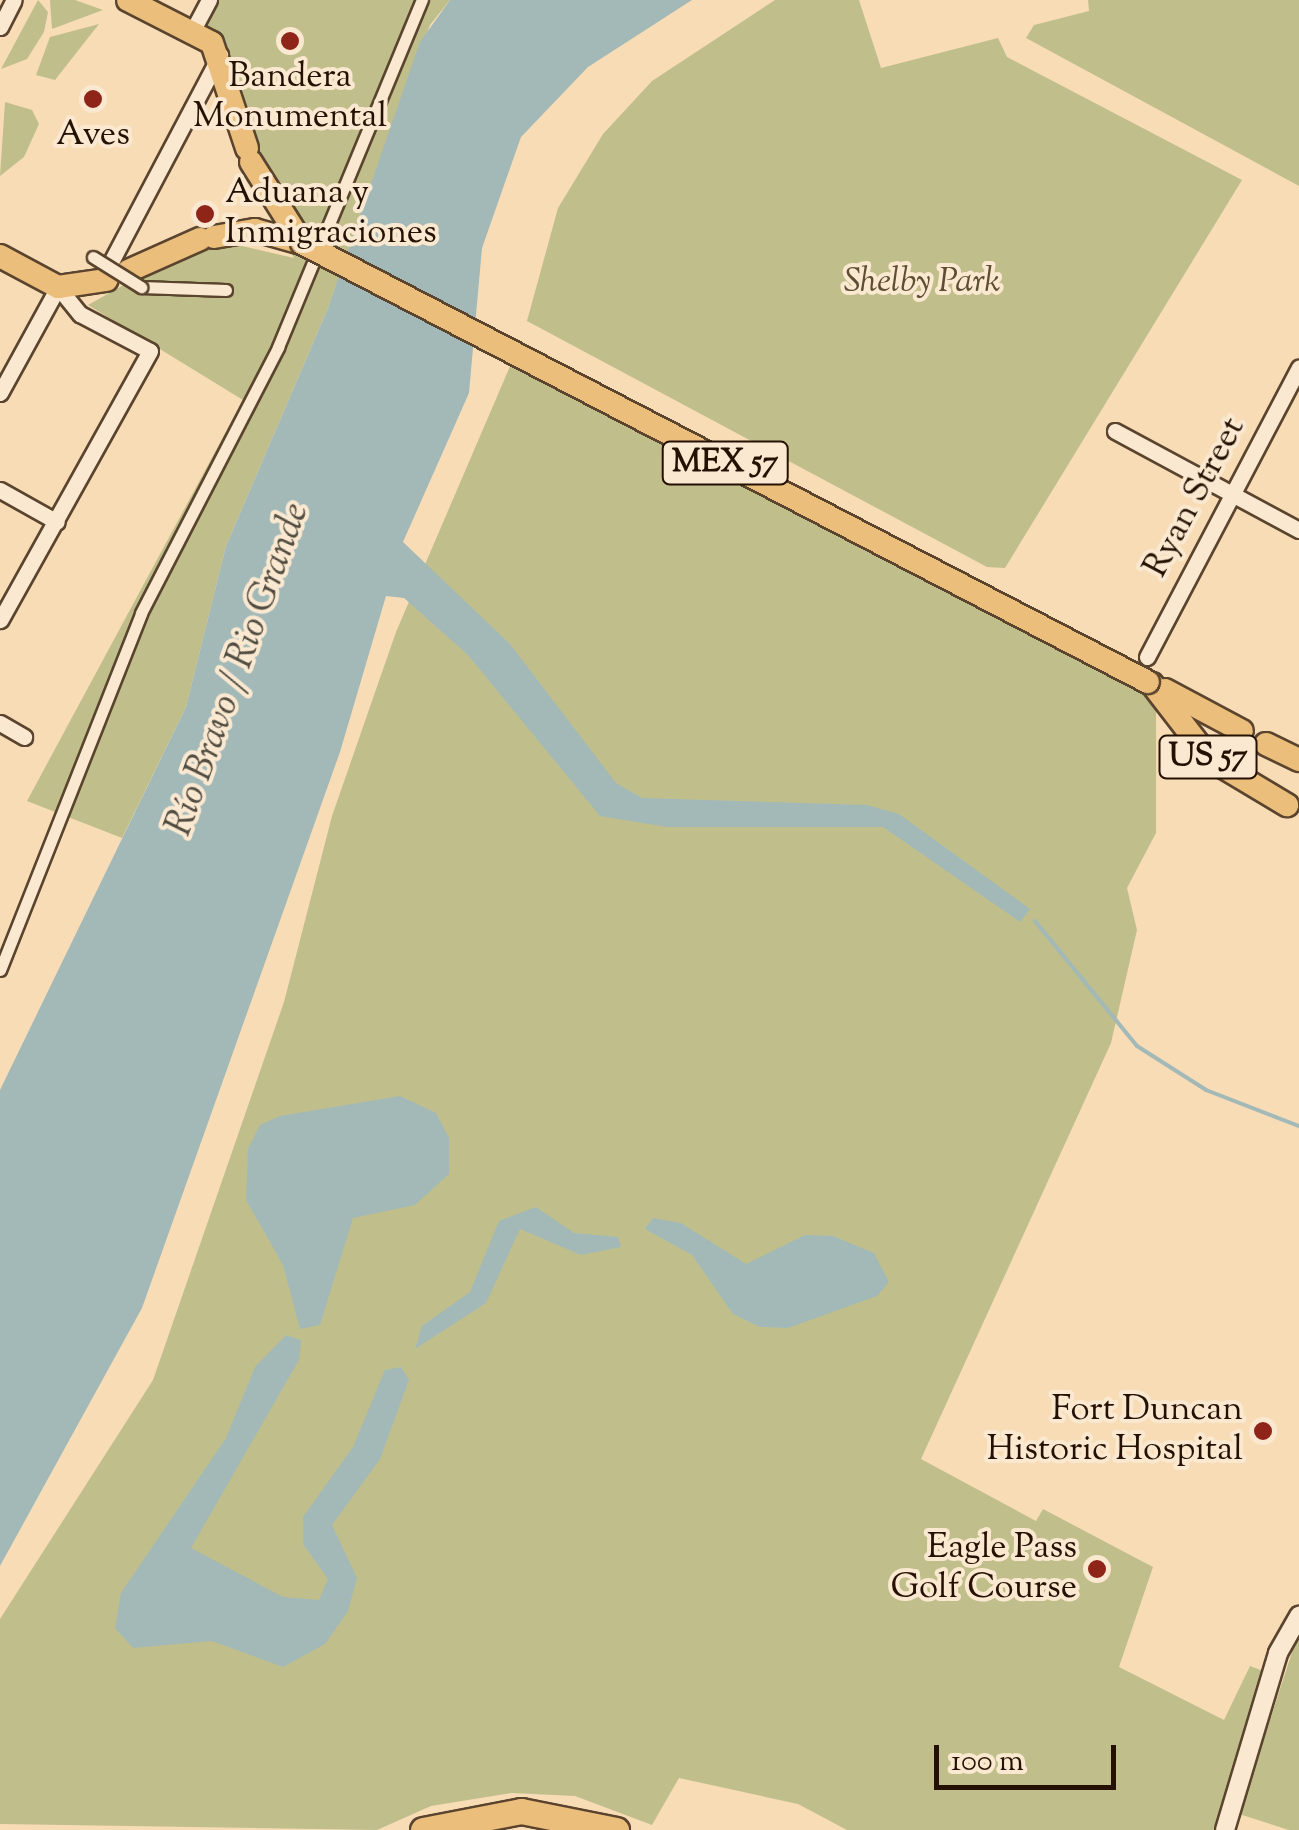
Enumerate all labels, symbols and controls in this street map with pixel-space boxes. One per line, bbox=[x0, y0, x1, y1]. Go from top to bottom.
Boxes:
marker: Bandera Monumental bbox=[279, 30, 301, 52]
place label: Bandera Monumental bbox=[193, 57, 387, 139]
marker: Aves bbox=[82, 88, 104, 110]
place label: Aves bbox=[56, 115, 130, 157]
place label: Aduana y Inmigraciones bbox=[225, 173, 437, 255]
marker: Aduana y Inmigraciones bbox=[194, 203, 216, 225]
park label: Shelby Park bbox=[844, 262, 1000, 304]
street label: Ryan Street bbox=[1136, 411, 1256, 585]
road number: MEX 57 bbox=[660, 436, 790, 490]
water label: Río Bravo / Rio Grande bbox=[159, 497, 321, 843]
road number: US 57 bbox=[1158, 730, 1258, 784]
place label: Fort Duncan Historic Hospital bbox=[987, 1390, 1243, 1472]
marker: Fort Duncan Historic Hospital bbox=[1252, 1420, 1274, 1442]
place label: Eagle Pass Golf Course bbox=[890, 1528, 1077, 1610]
marker: Eagle Pass Golf Course bbox=[1086, 1558, 1108, 1580]
scale bar bbox=[939, 1725, 1122, 1787]
text: 100 m bbox=[951, 1741, 1024, 1784]

